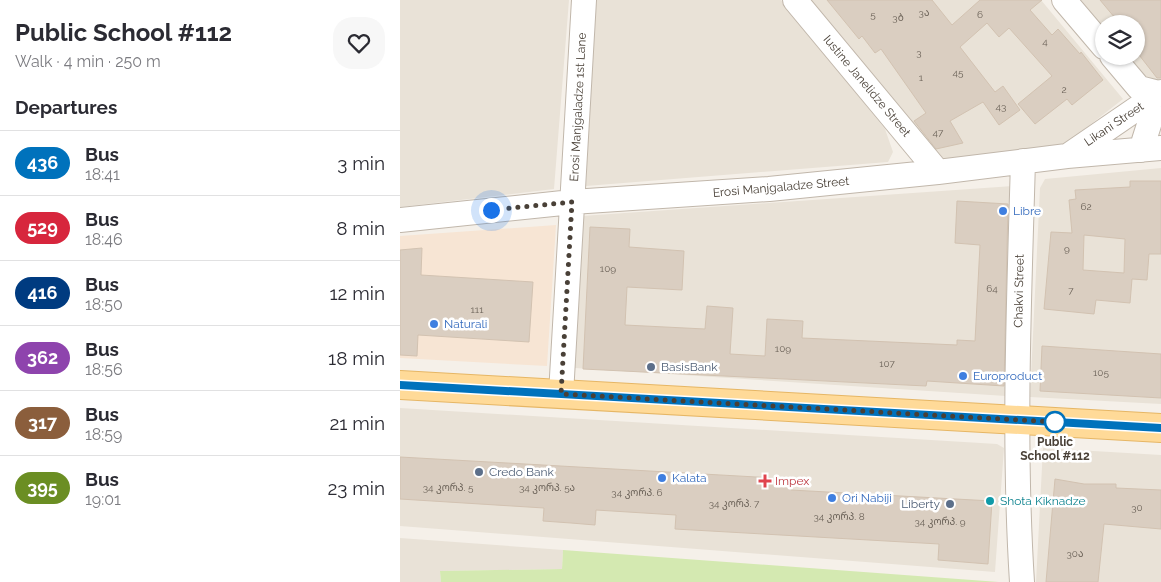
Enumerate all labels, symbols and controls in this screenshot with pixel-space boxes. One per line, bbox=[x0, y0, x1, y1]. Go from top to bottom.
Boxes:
house number: 3ა bbox=[919, 7, 929, 18]
house number: 5 bbox=[870, 9, 876, 20]
house number: 6 bbox=[977, 9, 983, 20]
house number: 3ბ bbox=[892, 12, 904, 23]
map controls bbox=[1095, 15, 1145, 65]
button: layers bbox=[1095, 15, 1145, 65]
button: heart bbox=[333, 17, 385, 69]
text: Public School #112 bbox=[15, 18, 232, 47]
street label: Erosi Manjgaladze 1st Lane bbox=[567, 32, 589, 182]
street label: Iustine Janelidze Street bbox=[820, 32, 914, 140]
house number: 4 bbox=[1042, 36, 1048, 47]
house number: 3 bbox=[916, 47, 922, 58]
text: Walk · 4 min · 250 m bbox=[15, 52, 161, 71]
house number: 45 bbox=[953, 67, 964, 78]
house number: 1 bbox=[919, 72, 924, 83]
house number: 2 bbox=[1061, 84, 1067, 95]
text: Departures bbox=[15, 96, 117, 118]
street label: Likani Street bbox=[1082, 99, 1146, 149]
house number: 43 bbox=[996, 101, 1006, 112]
house number: 47 bbox=[933, 127, 944, 138]
text: Bus bbox=[85, 143, 119, 165]
text: 436 bbox=[27, 152, 58, 173]
text: 3 min bbox=[337, 152, 385, 174]
text: 18:41 bbox=[85, 165, 120, 184]
street label: Erosi Manjgaladze Street bbox=[712, 174, 850, 200]
your location bbox=[479, 198, 504, 223]
house number: 62 bbox=[1080, 201, 1092, 212]
place label: Libre bbox=[1013, 204, 1041, 218]
marker: Libre bbox=[997, 205, 1009, 217]
text: Bus bbox=[85, 208, 119, 230]
text: 529 bbox=[27, 217, 58, 238]
text: 8 min bbox=[336, 217, 385, 239]
text: 18:46 bbox=[85, 230, 123, 249]
house number: 9 bbox=[1064, 243, 1070, 254]
street label: Chakvi Street bbox=[1011, 254, 1027, 328]
house number: 109 bbox=[600, 263, 616, 274]
text: Bus bbox=[85, 273, 119, 295]
text: 416 bbox=[27, 282, 58, 303]
text: 12 min bbox=[329, 282, 385, 304]
house number: 64 bbox=[986, 283, 998, 294]
house number: 7 bbox=[1068, 285, 1074, 296]
text: 18:50 bbox=[85, 295, 123, 314]
house number: 111 bbox=[471, 304, 484, 315]
place label: Naturali bbox=[444, 317, 487, 331]
marker: Naturali bbox=[428, 318, 440, 330]
text: Bus bbox=[85, 338, 119, 360]
house number: 109 bbox=[775, 343, 791, 354]
text: 362 bbox=[27, 347, 58, 368]
text: 18 min bbox=[328, 347, 385, 369]
house number: 107 bbox=[879, 358, 895, 369]
text: 18:56 bbox=[85, 360, 123, 379]
place label: BasisBank bbox=[661, 360, 718, 374]
marker: BasisBank bbox=[645, 361, 657, 373]
house number: 105 bbox=[1093, 367, 1109, 378]
place label: Europroduct bbox=[973, 369, 1042, 383]
marker: Europroduct bbox=[957, 370, 969, 382]
text: Bus bbox=[85, 403, 119, 425]
marker: Public School #112 bbox=[1044, 411, 1066, 433]
text: 317 bbox=[28, 412, 57, 433]
text: 21 min bbox=[329, 412, 385, 434]
text: 18:59 bbox=[85, 425, 122, 444]
place label: Public School #112 bbox=[1020, 435, 1090, 463]
place label: Credo Bank bbox=[489, 465, 554, 479]
marker: Credo Bank bbox=[473, 466, 485, 478]
text: Bus bbox=[85, 468, 119, 490]
place label: Kalata bbox=[672, 471, 707, 485]
marker: Kalata bbox=[656, 472, 668, 484]
place label: Impex bbox=[775, 474, 809, 488]
marker: Impex bbox=[759, 475, 771, 487]
text: 395 bbox=[27, 477, 58, 498]
text: 23 min bbox=[327, 477, 385, 499]
house number: 34 კორპ. 5 bbox=[423, 482, 474, 494]
house number: 34 კორპ. 5ა bbox=[519, 482, 575, 494]
house number: 34 კორპ. 6 bbox=[611, 487, 663, 499]
text: 19:01 bbox=[85, 490, 121, 509]
place label: Ori Nabiji bbox=[842, 491, 892, 505]
marker: Ori Nabiji bbox=[826, 492, 838, 504]
place label: Shota Kiknadze bbox=[1000, 494, 1085, 508]
marker: Shota Kiknadze bbox=[984, 495, 996, 507]
place label: Liberty bbox=[901, 497, 940, 511]
house number: 34 კორპ. 7 bbox=[709, 498, 760, 510]
marker: Liberty bbox=[944, 498, 956, 510]
house number: 30 bbox=[1131, 502, 1143, 513]
house number: 34 კორპ. 8 bbox=[813, 511, 865, 523]
house number: 34 კორპ. 9 bbox=[914, 516, 966, 528]
house number: 30ა bbox=[1067, 548, 1083, 559]

